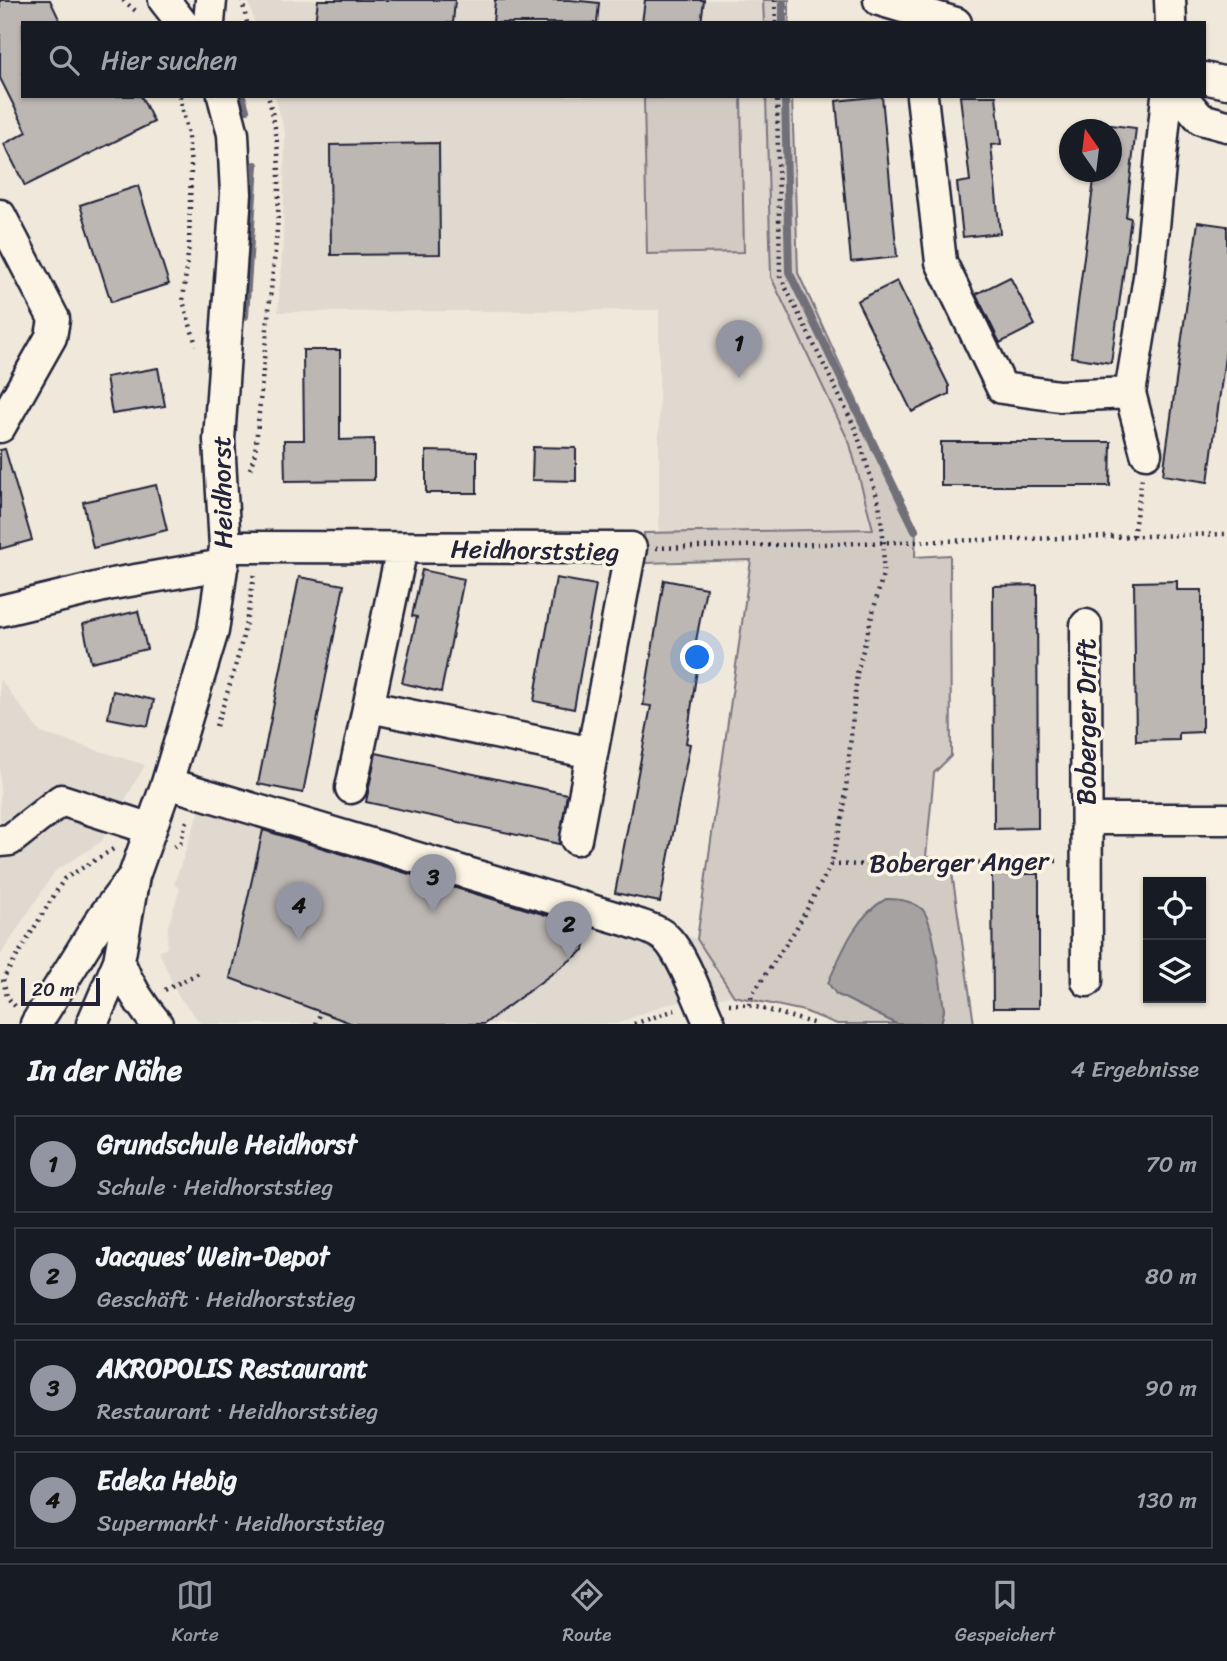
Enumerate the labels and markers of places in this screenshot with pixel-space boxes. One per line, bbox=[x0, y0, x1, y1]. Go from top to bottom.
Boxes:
pin: 1 bbox=[716, 320, 762, 378]
pin: 3 bbox=[410, 854, 456, 912]
pin: 4 bbox=[276, 882, 322, 940]
pin: 2 bbox=[546, 901, 592, 959]

